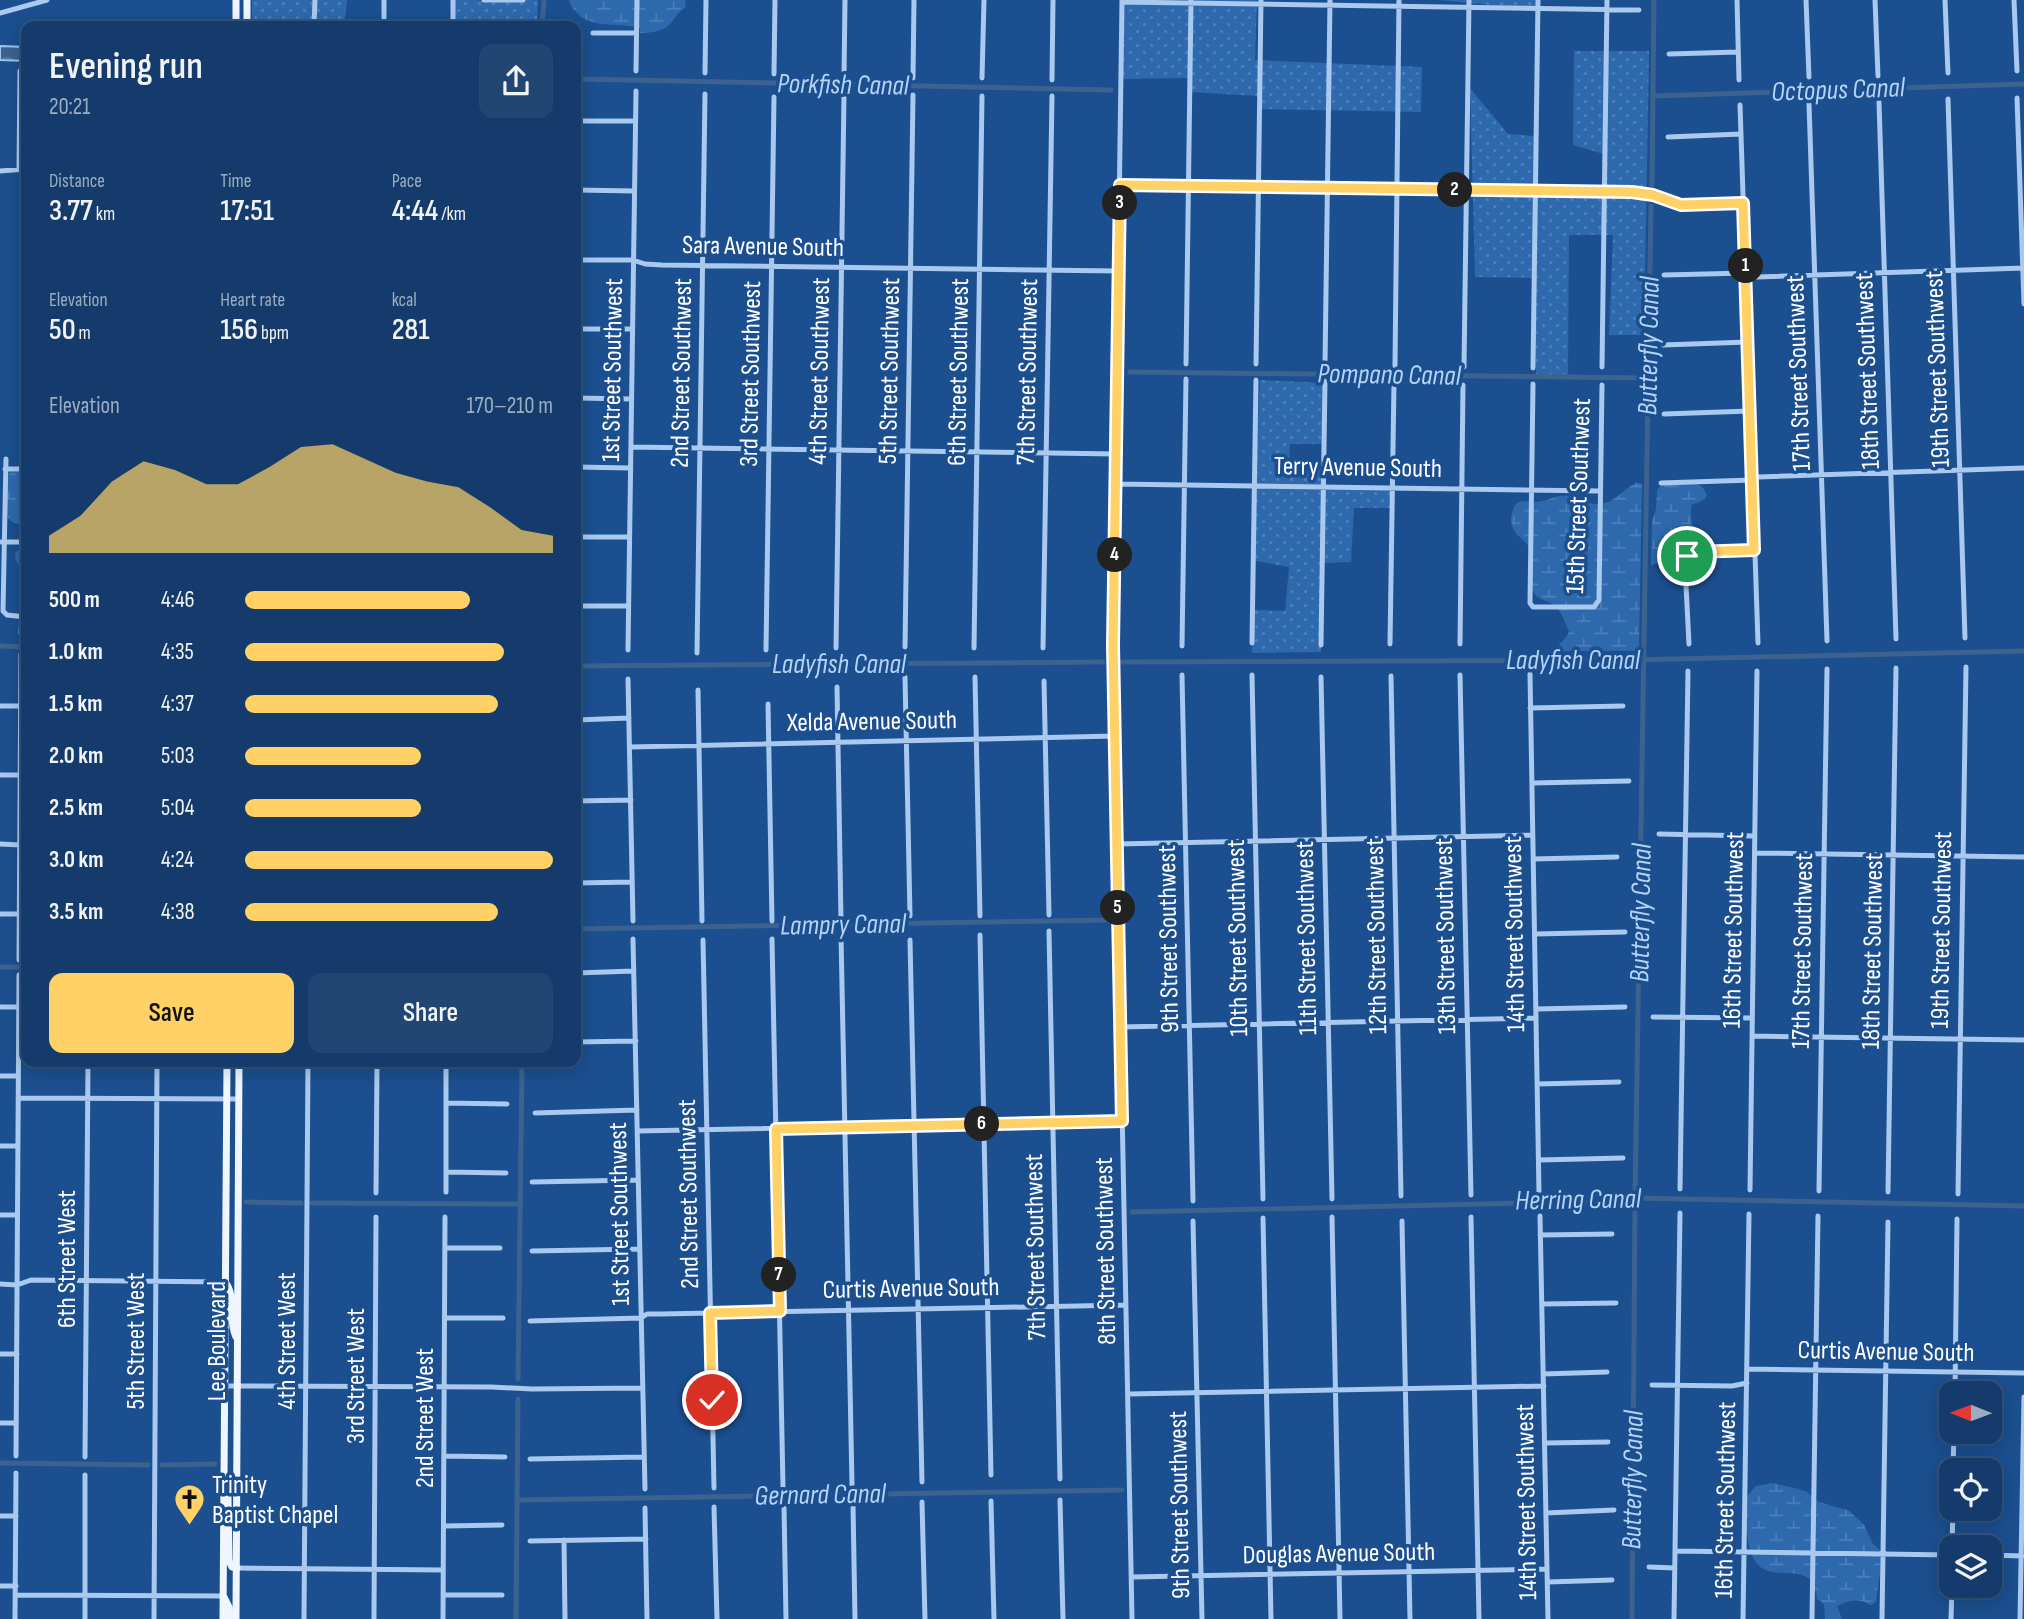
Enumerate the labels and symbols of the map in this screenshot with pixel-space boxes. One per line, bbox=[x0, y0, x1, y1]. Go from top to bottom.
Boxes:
water label: Porkfish Canal bbox=[777, 67, 910, 103]
water label: Octopus Canal bbox=[1771, 71, 1906, 109]
pin: 2 bbox=[1438, 172, 1472, 208]
pin: 3 bbox=[1102, 186, 1138, 220]
street label: Sara Avenue South bbox=[682, 230, 844, 264]
pin: 1 bbox=[1728, 248, 1764, 284]
street label: 19th Street Southwest bbox=[1919, 270, 1957, 468]
street label: 18th Street Southwest bbox=[1849, 272, 1887, 470]
street label: 17th Street Southwest bbox=[1780, 274, 1818, 471]
water label: Butterfly Canal bbox=[1631, 275, 1667, 416]
street label: 4th Street Southwest bbox=[803, 277, 837, 465]
street label: 5th Street Southwest bbox=[873, 277, 907, 465]
street label: 1st Street Southwest bbox=[596, 278, 630, 462]
street label: 2nd Street Southwest bbox=[665, 278, 699, 468]
street label: 6th Street Southwest bbox=[942, 278, 976, 466]
street label: 7th Street Southwest bbox=[1011, 278, 1045, 466]
street label: 3rd Street Southwest bbox=[734, 281, 768, 467]
water label: Pompano Canal bbox=[1317, 357, 1462, 393]
street label: 15th Street Southwest bbox=[1560, 398, 1598, 594]
street label: Terry Avenue South bbox=[1274, 451, 1442, 485]
pin bbox=[1657, 526, 1717, 586]
pin: 4 bbox=[1098, 538, 1132, 572]
water label: Ladyfish Canal bbox=[1506, 644, 1641, 677]
water label: Ladyfish Canal bbox=[772, 648, 907, 681]
street label: Xelda Avenue South bbox=[786, 705, 957, 739]
street label: 16th Street Southwest bbox=[1717, 831, 1751, 1029]
street label: 19th Street Southwest bbox=[1925, 831, 1959, 1029]
street label: 14th Street Southwest bbox=[1498, 836, 1532, 1032]
street label: 12th Street Southwest bbox=[1360, 838, 1394, 1034]
street label: 13th Street Southwest bbox=[1429, 838, 1463, 1034]
street label: 10th Street Southwest bbox=[1221, 839, 1255, 1037]
street label: 11th Street Southwest bbox=[1290, 841, 1324, 1035]
water label: Butterfly Canal bbox=[1623, 842, 1659, 983]
street label: 9th Street Southwest bbox=[1152, 845, 1186, 1033]
street label: 18th Street Southwest bbox=[1856, 852, 1890, 1050]
street label: 17th Street Southwest bbox=[1786, 853, 1820, 1049]
pin: 5 bbox=[1100, 890, 1136, 926]
water label: Lampry Canal bbox=[780, 907, 907, 943]
street label: 2nd Street Southwest bbox=[672, 1099, 706, 1289]
pin: 6 bbox=[964, 1106, 1000, 1142]
street label: 1st Street Southwest bbox=[603, 1122, 637, 1306]
street label: 7th Street Southwest bbox=[1019, 1153, 1053, 1341]
street label: 8th Street Southwest bbox=[1089, 1157, 1123, 1345]
water label: Herring Canal bbox=[1515, 1182, 1642, 1218]
street label: 6th Street West bbox=[52, 1190, 83, 1328]
pin: 7 bbox=[762, 1258, 796, 1292]
street label: 4th Street West bbox=[272, 1272, 303, 1410]
street label: Curtis Avenue South bbox=[822, 1272, 1000, 1306]
street label: 5th Street West bbox=[121, 1273, 152, 1409]
street label: Lee Boulevard bbox=[202, 1281, 233, 1401]
street label: 3rd Street West bbox=[341, 1308, 372, 1444]
street label: Curtis Avenue South bbox=[1797, 1335, 1975, 1369]
street label: 2nd Street West bbox=[410, 1348, 441, 1488]
pin bbox=[682, 1370, 742, 1430]
north arrow bbox=[1939, 1381, 2002, 1444]
street label: 16th Street Southwest bbox=[1709, 1401, 1743, 1599]
street label: 14th Street Southwest bbox=[1510, 1404, 1544, 1600]
water label: Butterfly Canal bbox=[1615, 1409, 1651, 1550]
street label: 9th Street Southwest bbox=[1163, 1411, 1197, 1599]
place label: Trinity Baptist Chapel bbox=[212, 1470, 338, 1531]
water label: Gernard Canal bbox=[754, 1477, 887, 1513]
church icon: Trinity Baptist Chapel bbox=[172, 1483, 206, 1527]
street label: Douglas Avenue South bbox=[1242, 1537, 1436, 1571]

